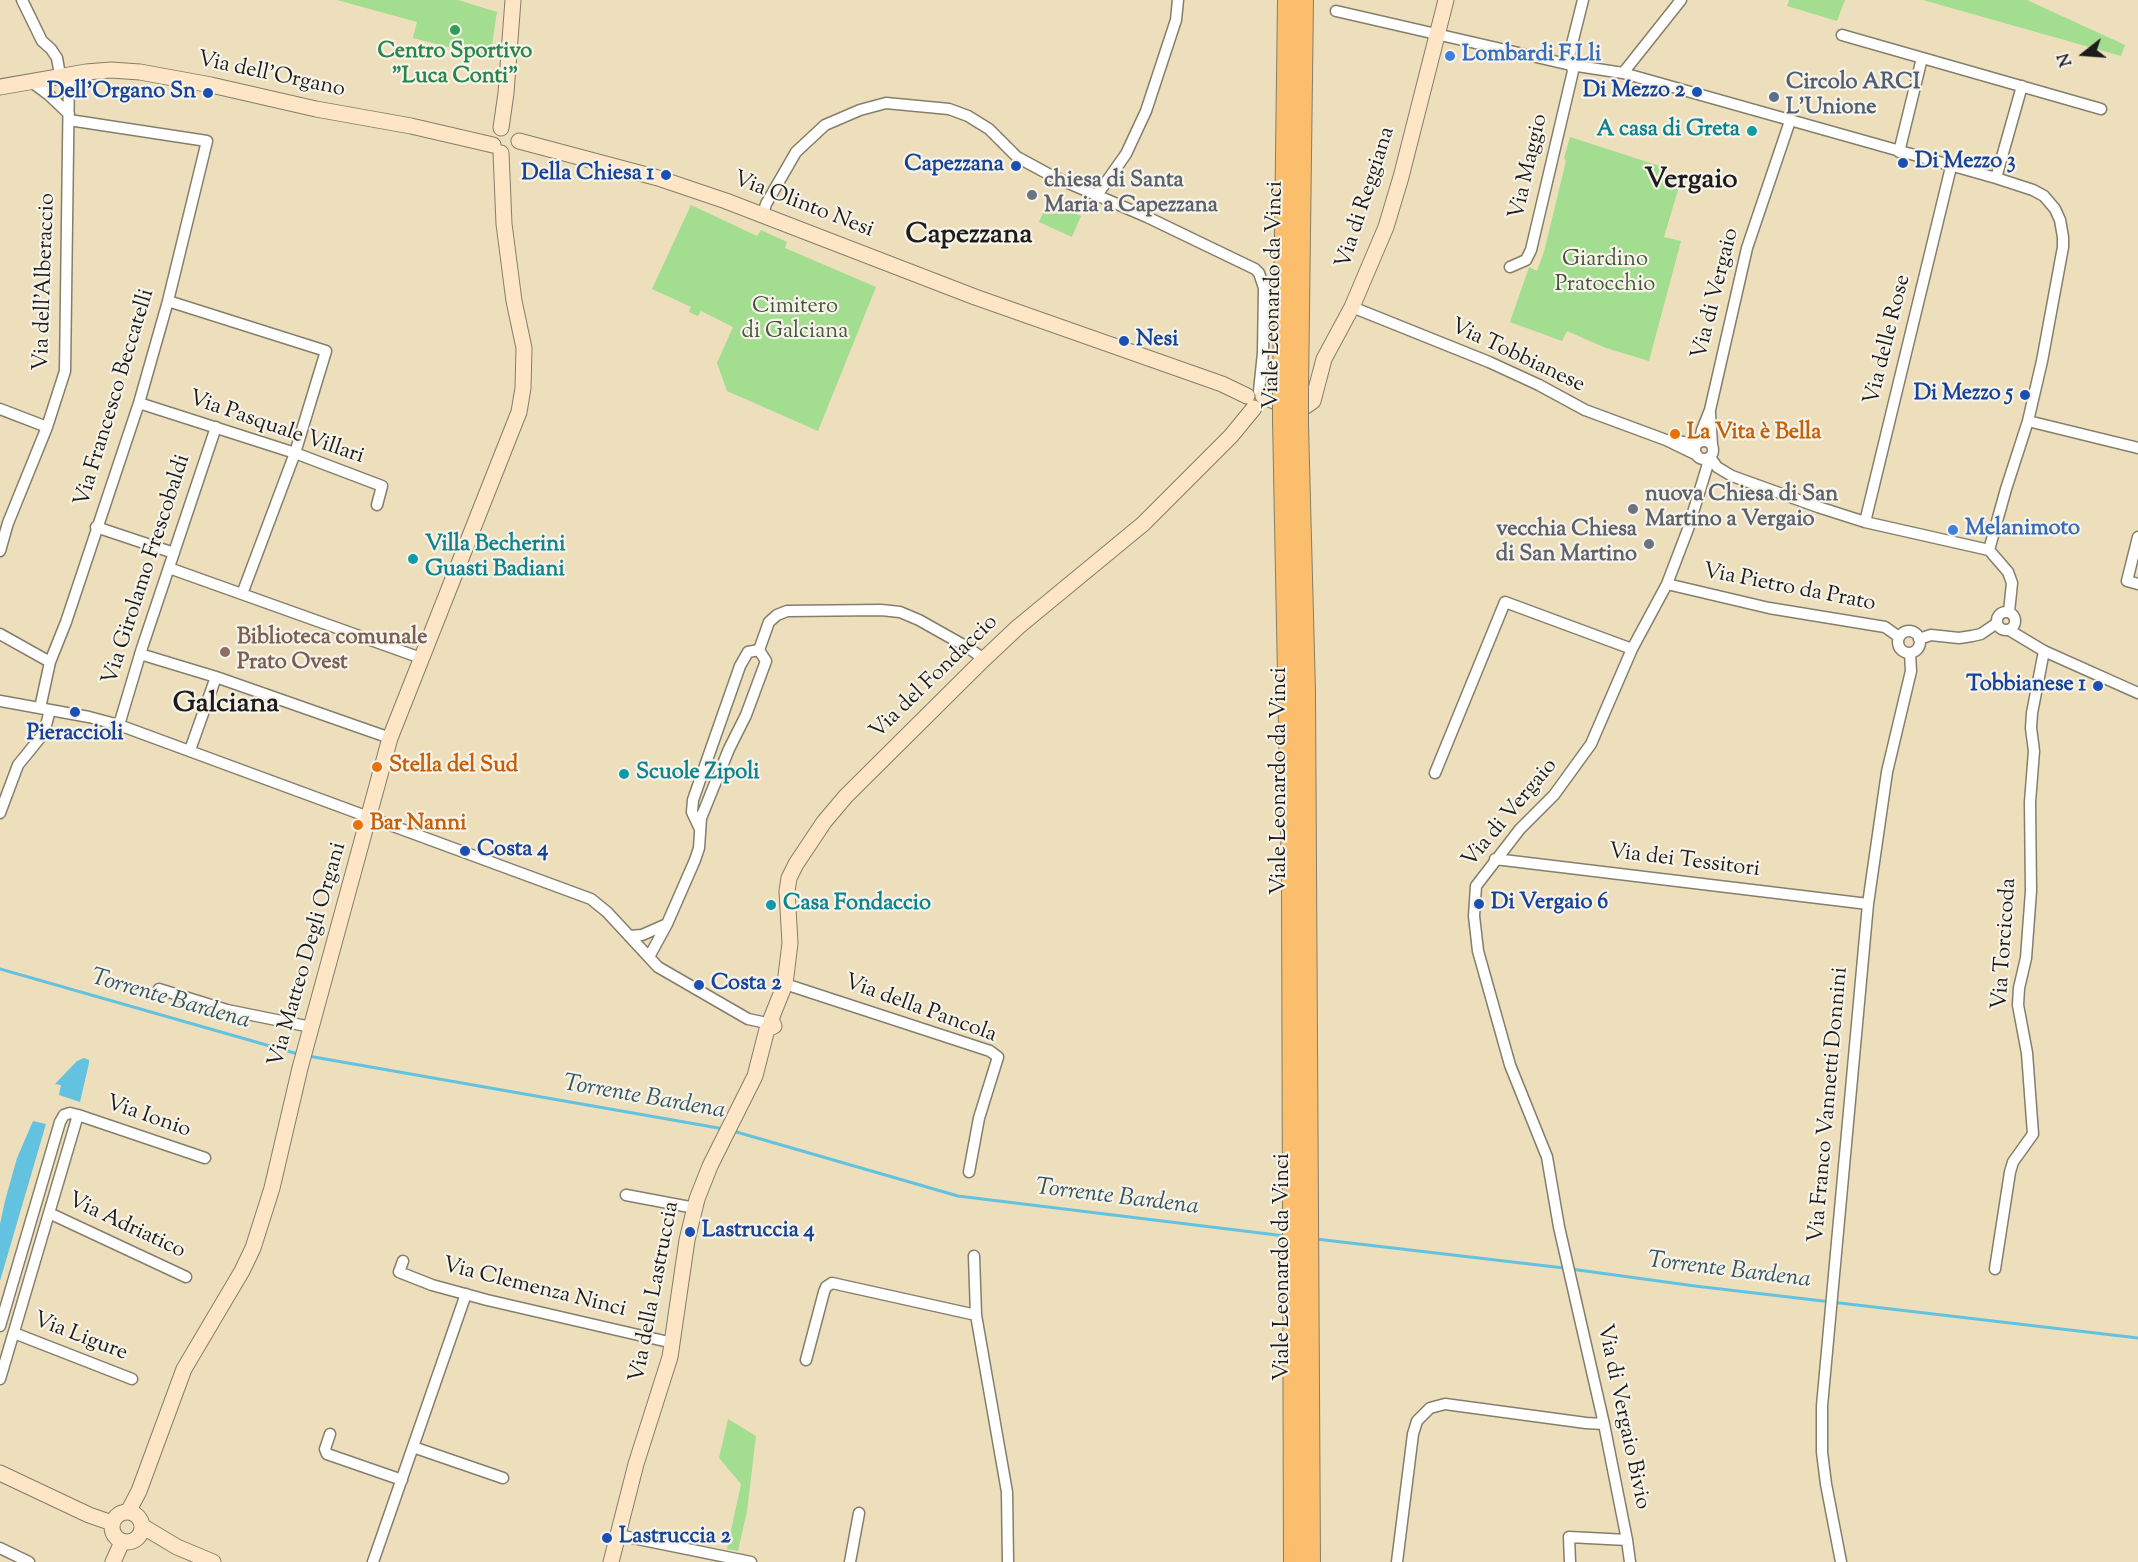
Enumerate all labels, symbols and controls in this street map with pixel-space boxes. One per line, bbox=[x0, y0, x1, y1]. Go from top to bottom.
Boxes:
marker: Centro Sportivo "Luca Conti" bbox=[448, 23, 462, 37]
north arrow bbox=[2054, 24, 2114, 84]
place label: Centro Sportivo "Luca Conti" bbox=[378, 40, 532, 92]
place label: Lombardi F.Lli bbox=[1462, 43, 1601, 69]
street label: Via dell'Organo bbox=[195, 47, 347, 105]
marker: Lombardi F.Lli bbox=[1443, 49, 1457, 63]
text: N bbox=[2053, 50, 2079, 69]
place label: Circolo ARCI L'Unione bbox=[1786, 71, 1920, 122]
place label: Di Mezzo 2 bbox=[1583, 79, 1685, 105]
place label: Dell'Organo Sn bbox=[47, 80, 196, 106]
marker: Di Mezzo 2 bbox=[1690, 85, 1704, 99]
marker: Dell'Organo Sn bbox=[201, 86, 215, 100]
marker: Circolo ARCI L'Unione bbox=[1767, 90, 1781, 104]
street label: Via Maggio bbox=[1505, 112, 1555, 222]
place label: A casa di Greta bbox=[1596, 118, 1740, 144]
street label: Via di Reggiana bbox=[1332, 124, 1402, 272]
marker: A casa di Greta bbox=[1745, 124, 1759, 138]
place label: Di Mezzo 3 bbox=[1915, 150, 2016, 176]
place label: Capezzana bbox=[904, 153, 1004, 179]
marker: Di Mezzo 3 bbox=[1896, 156, 1910, 170]
marker: Capezzana bbox=[1009, 159, 1023, 173]
place label: Della Chiesa 1 bbox=[521, 162, 654, 188]
district label: Vergaio bbox=[1644, 165, 1738, 199]
street label: Via Olinto Nesi bbox=[729, 167, 877, 245]
marker: Della Chiesa 1 bbox=[659, 168, 673, 182]
place label: chiesa di Santa Maria a Capezzana bbox=[1044, 169, 1218, 220]
street label: Viale Leonardo da Vinci bbox=[1260, 181, 1290, 409]
marker: chiesa di Santa Maria a Capezzana bbox=[1025, 188, 1039, 202]
street label: Via dell'Alberaccio bbox=[30, 193, 62, 371]
district label: Capezzana bbox=[906, 220, 1032, 254]
street label: Via di Vergaio bbox=[1688, 226, 1746, 362]
park label: Giardino Pratocchio bbox=[1555, 248, 1655, 300]
street label: Via delle Rose bbox=[1860, 272, 1918, 408]
street label: Via Francesco Beccatelli bbox=[70, 286, 162, 510]
park label: Cimitero di Galciana bbox=[742, 295, 848, 346]
street label: Via Tobbianese bbox=[1446, 314, 1588, 400]
place label: Nesi bbox=[1136, 328, 1178, 354]
marker: Nesi bbox=[1117, 334, 1131, 348]
place label: Di Mezzo 5 bbox=[1914, 382, 2013, 408]
street label: Via Pasquale Villari bbox=[185, 387, 367, 471]
marker: Di Mezzo 5 bbox=[2018, 388, 2032, 402]
place label: La Vita è Bella bbox=[1687, 421, 1821, 447]
marker: La Vita è Bella bbox=[1668, 427, 1682, 441]
street label: Via Girolamo Frescobaldi bbox=[98, 452, 198, 688]
place label: nuova Chiesa di San Martino a Vergaio bbox=[1645, 483, 1838, 534]
marker: nuova Chiesa di San Martino a Vergaio bbox=[1626, 502, 1640, 516]
place label: Melanimoto bbox=[1965, 517, 2080, 543]
place label: vecchia Chiesa di San Martino bbox=[1496, 518, 1637, 570]
marker: Melanimoto bbox=[1946, 523, 1960, 537]
place label: Villa Becherini Guasti Badiani bbox=[425, 533, 565, 584]
marker: vecchia Chiesa di San Martino bbox=[1642, 537, 1656, 551]
marker: Villa Becherini Guasti Badiani bbox=[406, 552, 420, 566]
street label: Via Pietro da Prato bbox=[1700, 559, 1878, 619]
street label: Via del Fondaccio bbox=[866, 610, 1004, 746]
place label: Biblioteca comunale Prato Ovest bbox=[237, 626, 427, 678]
marker: Biblioteca comunale Prato Ovest bbox=[218, 645, 232, 659]
street label: Viale Leonardo da Vinci bbox=[1268, 667, 1294, 895]
place label: Tobbianese 1 bbox=[1966, 673, 2086, 699]
marker: Tobbianese 1 bbox=[2091, 679, 2105, 693]
district label: Galciana bbox=[173, 689, 279, 723]
marker: Pieraccioli bbox=[68, 705, 82, 719]
place label: Pieraccioli bbox=[27, 722, 123, 748]
place label: Stella del Sud bbox=[389, 754, 518, 780]
street label: Via di Vergaio bbox=[1458, 754, 1564, 874]
marker: Stella del Sud bbox=[370, 760, 384, 774]
place label: Scuole Zipoli bbox=[636, 761, 760, 787]
marker: Scuole Zipoli bbox=[617, 767, 631, 781]
place label: Bar Nanni bbox=[370, 812, 466, 838]
marker: Bar Nanni bbox=[351, 818, 365, 832]
place label: Costa 4 bbox=[477, 838, 548, 864]
street label: Via Matteo Degli Organi bbox=[264, 840, 354, 1070]
street label: Via dei Tessitori bbox=[1607, 840, 1761, 884]
marker: Costa 4 bbox=[458, 844, 472, 858]
street label: Via Torcicoda bbox=[1988, 877, 2024, 1011]
place label: Di Vergaio 6 bbox=[1491, 891, 1608, 917]
place label: Casa Fondaccio bbox=[783, 892, 931, 918]
marker: Di Vergaio 6 bbox=[1472, 897, 1486, 911]
marker: Casa Fondaccio bbox=[764, 898, 778, 912]
water label: Torrente Bardena bbox=[87, 965, 253, 1037]
street label: Via Franco Vannetti Donnini bbox=[1805, 966, 1855, 1244]
street label: Via della Pancola bbox=[840, 970, 1000, 1050]
place label: Costa 2 bbox=[711, 972, 781, 998]
marker: Costa 2 bbox=[692, 978, 706, 992]
water label: Torrente Bardena bbox=[561, 1071, 727, 1127]
street label: Via Ionio bbox=[102, 1091, 194, 1145]
street label: Viale Leonardo da Vinci bbox=[1271, 1153, 1297, 1381]
water label: Torrente Bardena bbox=[1034, 1175, 1200, 1223]
street label: Via Adriatico bbox=[63, 1188, 189, 1266]
street label: Via della Lastruccia bbox=[626, 1199, 686, 1385]
place label: Lastruccia 4 bbox=[702, 1219, 815, 1245]
marker: Lastruccia 4 bbox=[683, 1225, 697, 1239]
water label: Torrente Bardena bbox=[1646, 1248, 1812, 1296]
street label: Via Clemenza Ninci bbox=[439, 1253, 629, 1325]
street label: Via Ligure bbox=[29, 1308, 131, 1368]
street label: Via di Vergaio Bivio bbox=[1590, 1322, 1654, 1512]
place label: Lastruccia 2 bbox=[619, 1525, 731, 1551]
marker: Lastruccia 2 bbox=[600, 1531, 614, 1545]

